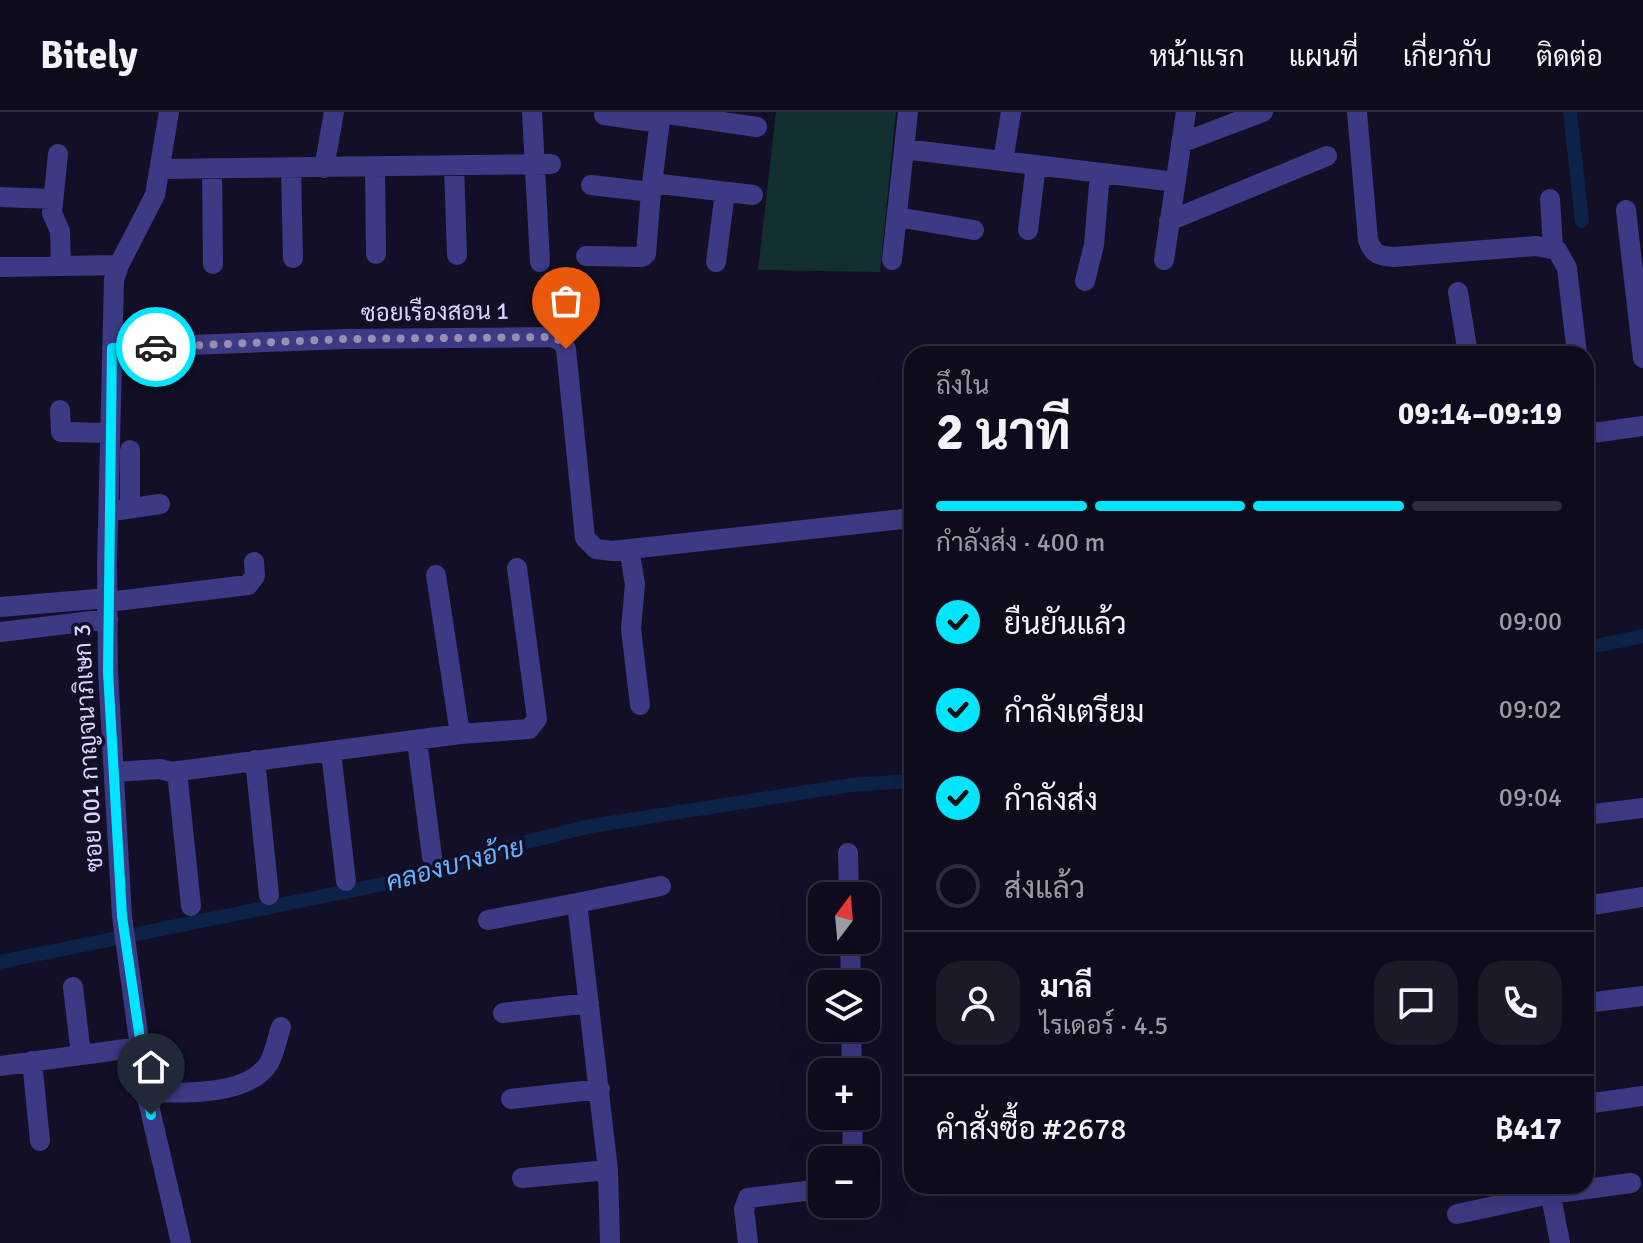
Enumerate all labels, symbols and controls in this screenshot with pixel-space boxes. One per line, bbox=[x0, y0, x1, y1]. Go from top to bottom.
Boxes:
text: Bitely bbox=[40, 32, 138, 79]
text: หน้าแรก bbox=[1150, 40, 1245, 74]
text: แผนที่ bbox=[1289, 40, 1359, 74]
text: เกี่ยวกับ bbox=[1403, 40, 1492, 74]
text: ติดต่อ bbox=[1536, 40, 1603, 74]
pin bbox=[532, 267, 600, 349]
icon: bag bbox=[544, 279, 588, 323]
street label: ซอยเรืองสอน 1 bbox=[361, 296, 509, 328]
courier bbox=[116, 307, 196, 387]
icon: car bbox=[134, 325, 178, 369]
text: ถึงใน bbox=[936, 370, 989, 402]
text: 09:14–09:19 bbox=[1398, 396, 1562, 433]
text: 2 นาที bbox=[936, 400, 1071, 464]
text: กำลังส่ง · 400 m bbox=[936, 527, 1105, 559]
icon: check bbox=[936, 600, 980, 644]
text: ยืนยันแล้ว bbox=[1004, 606, 1127, 643]
text: 09:00 bbox=[1499, 606, 1562, 638]
street label: ซอย 001 กาญจนาภิเษก 3 bbox=[67, 623, 109, 873]
icon: check bbox=[936, 688, 980, 732]
text: กำลังเตรียม bbox=[1004, 694, 1144, 731]
text: 09:02 bbox=[1499, 694, 1562, 726]
icon: check bbox=[936, 776, 980, 820]
text: กำลังส่ง bbox=[1004, 782, 1098, 819]
text: 09:04 bbox=[1499, 782, 1562, 814]
water label: คลองบางอ้าย bbox=[382, 830, 528, 899]
text: ส่งแล้ว bbox=[1004, 870, 1085, 907]
north arrow bbox=[808, 882, 880, 954]
map controls bbox=[808, 882, 880, 1218]
button: person bbox=[936, 961, 1020, 1045]
button: chat bbox=[1374, 961, 1458, 1045]
button: phone bbox=[1478, 961, 1562, 1045]
text: มาลี bbox=[1040, 969, 1092, 1006]
button: layers bbox=[808, 970, 880, 1042]
text: ไรเดอร์ · 4.5 bbox=[1040, 1010, 1168, 1042]
pin bbox=[117, 1033, 185, 1115]
icon: home bbox=[129, 1045, 173, 1089]
button: + bbox=[808, 1058, 880, 1130]
text: คำสั่งซื้อ #2678 bbox=[936, 1111, 1127, 1148]
text: ฿417 bbox=[1495, 1111, 1562, 1148]
button: − bbox=[808, 1146, 880, 1218]

